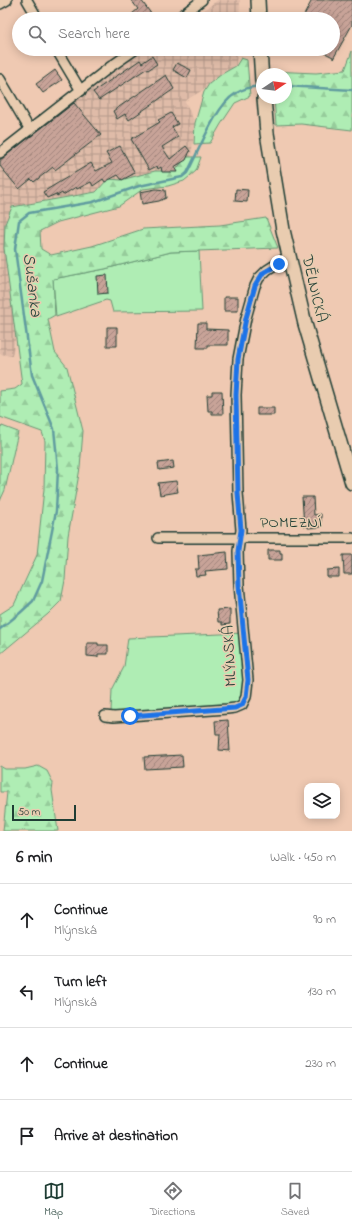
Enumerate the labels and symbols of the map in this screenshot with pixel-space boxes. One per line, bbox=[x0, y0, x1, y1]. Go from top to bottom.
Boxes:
north arrow bbox=[256, 68, 292, 104]
water label: Sušanka bbox=[16, 252, 48, 319]
street label: DĚLNICKÁ bbox=[294, 252, 333, 325]
route end bbox=[270, 255, 288, 273]
street label: POMEZNÍ bbox=[260, 511, 322, 535]
street label: MLÝNSKÁ bbox=[216, 624, 244, 687]
route start bbox=[121, 707, 139, 725]
scale bar bbox=[12, 803, 76, 822]

